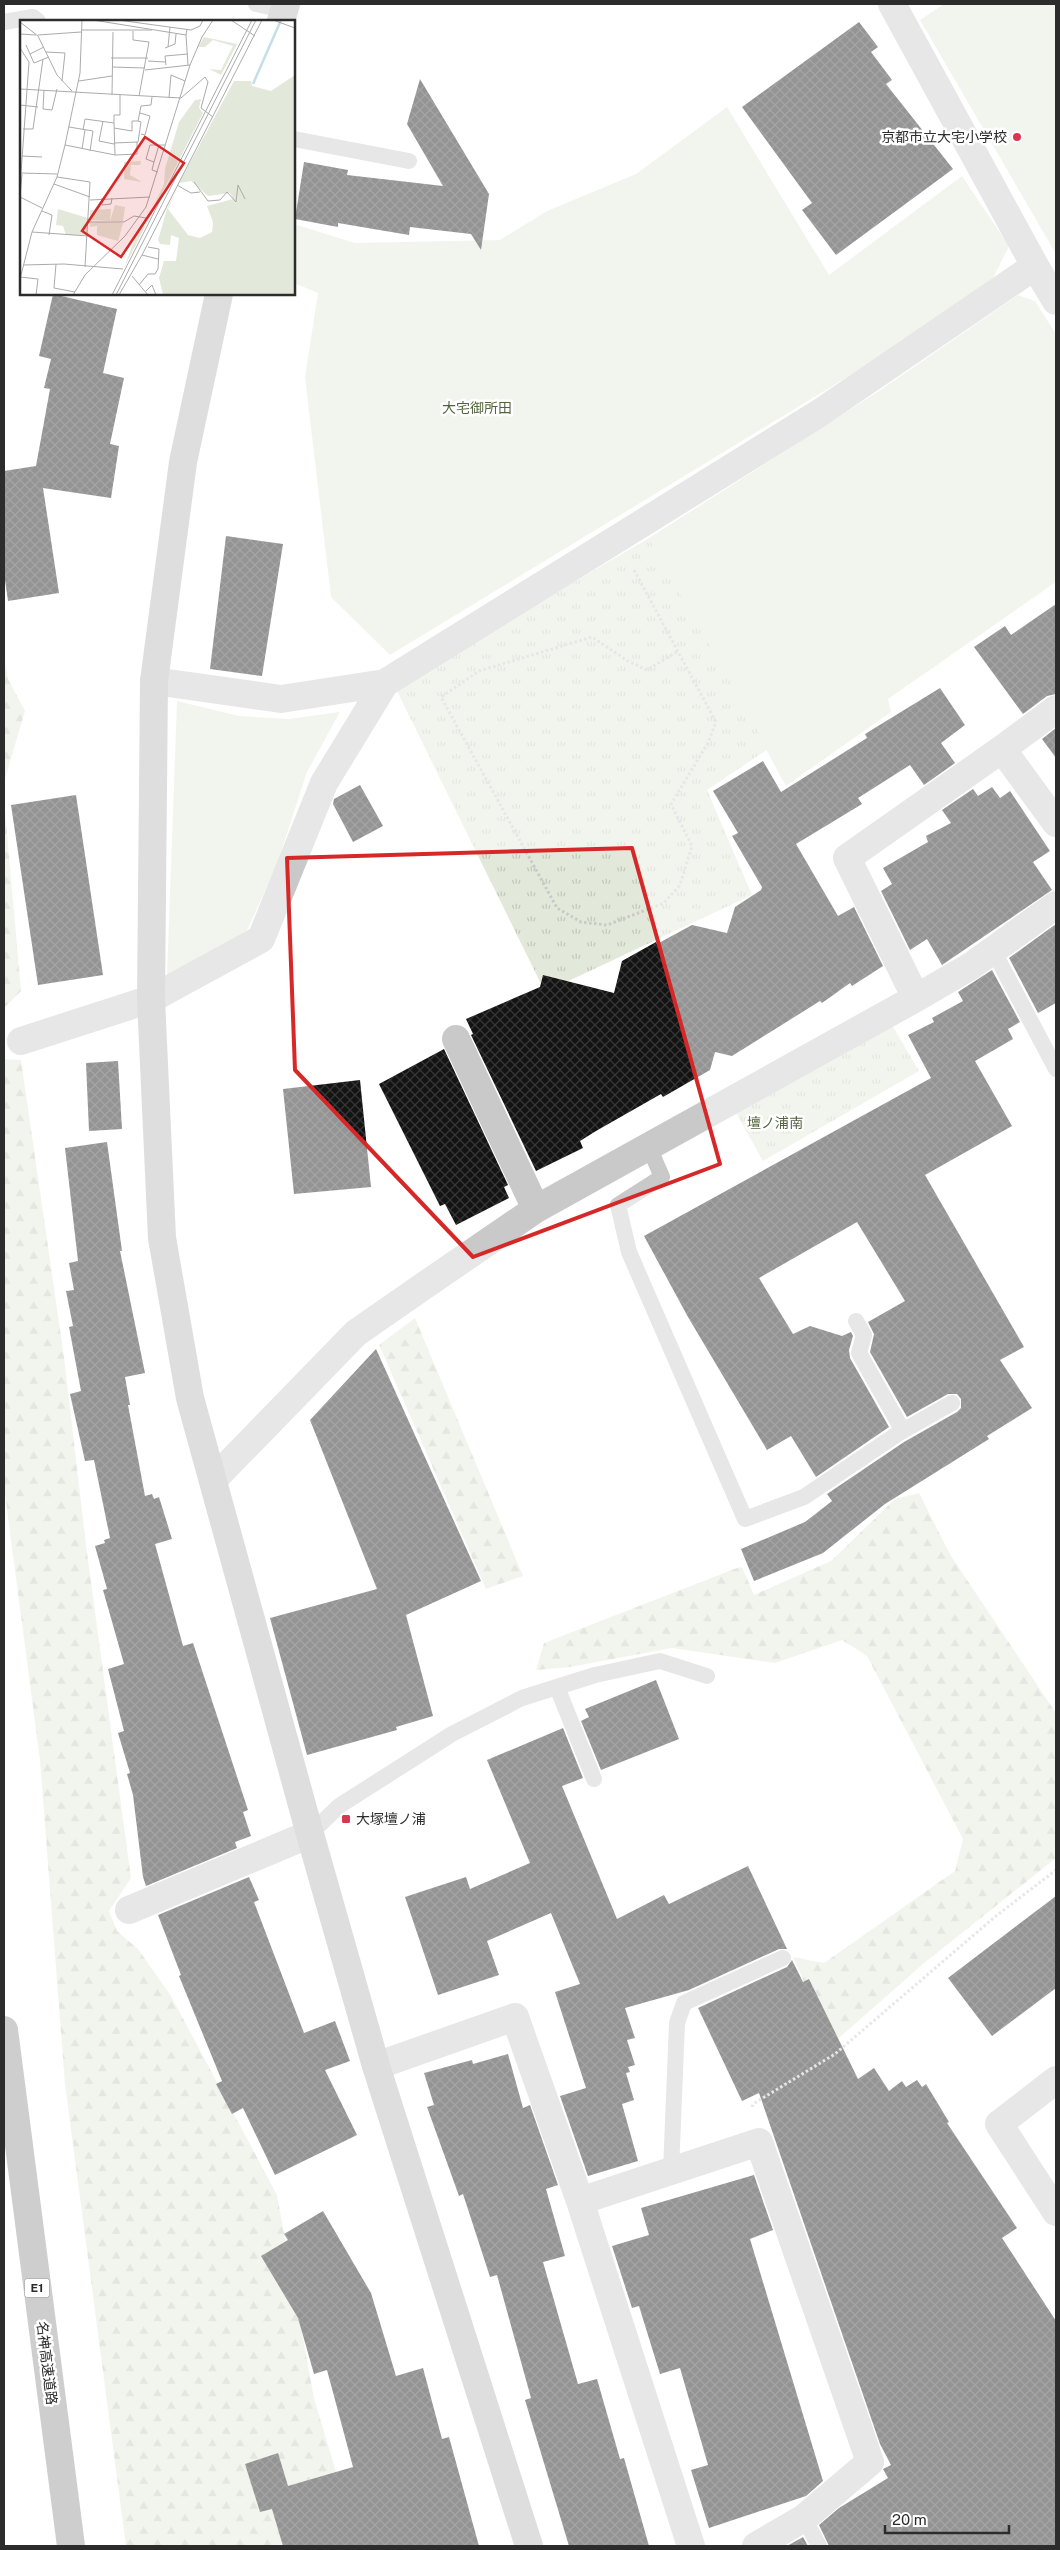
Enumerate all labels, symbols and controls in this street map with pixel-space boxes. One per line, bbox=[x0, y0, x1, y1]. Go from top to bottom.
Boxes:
inset map bbox=[20, 20, 295, 295]
place label: 京都市立大宅小学校 bbox=[881, 129, 1007, 145]
marker: 京都市立大宅小学校 bbox=[1011, 131, 1023, 143]
park label: 大宅御所田 bbox=[442, 400, 512, 416]
park label: 壇ノ浦南 bbox=[747, 1115, 803, 1131]
place label: 大塚壇ノ浦 bbox=[356, 1811, 426, 1827]
marker: 大塚壇ノ浦 bbox=[340, 1813, 352, 1825]
road number: E1 bbox=[24, 2278, 50, 2298]
street label: 名神高速道路 bbox=[34, 2320, 60, 2406]
scale bar bbox=[885, 2502, 1009, 2534]
text: 20 m bbox=[892, 2511, 927, 2528]

